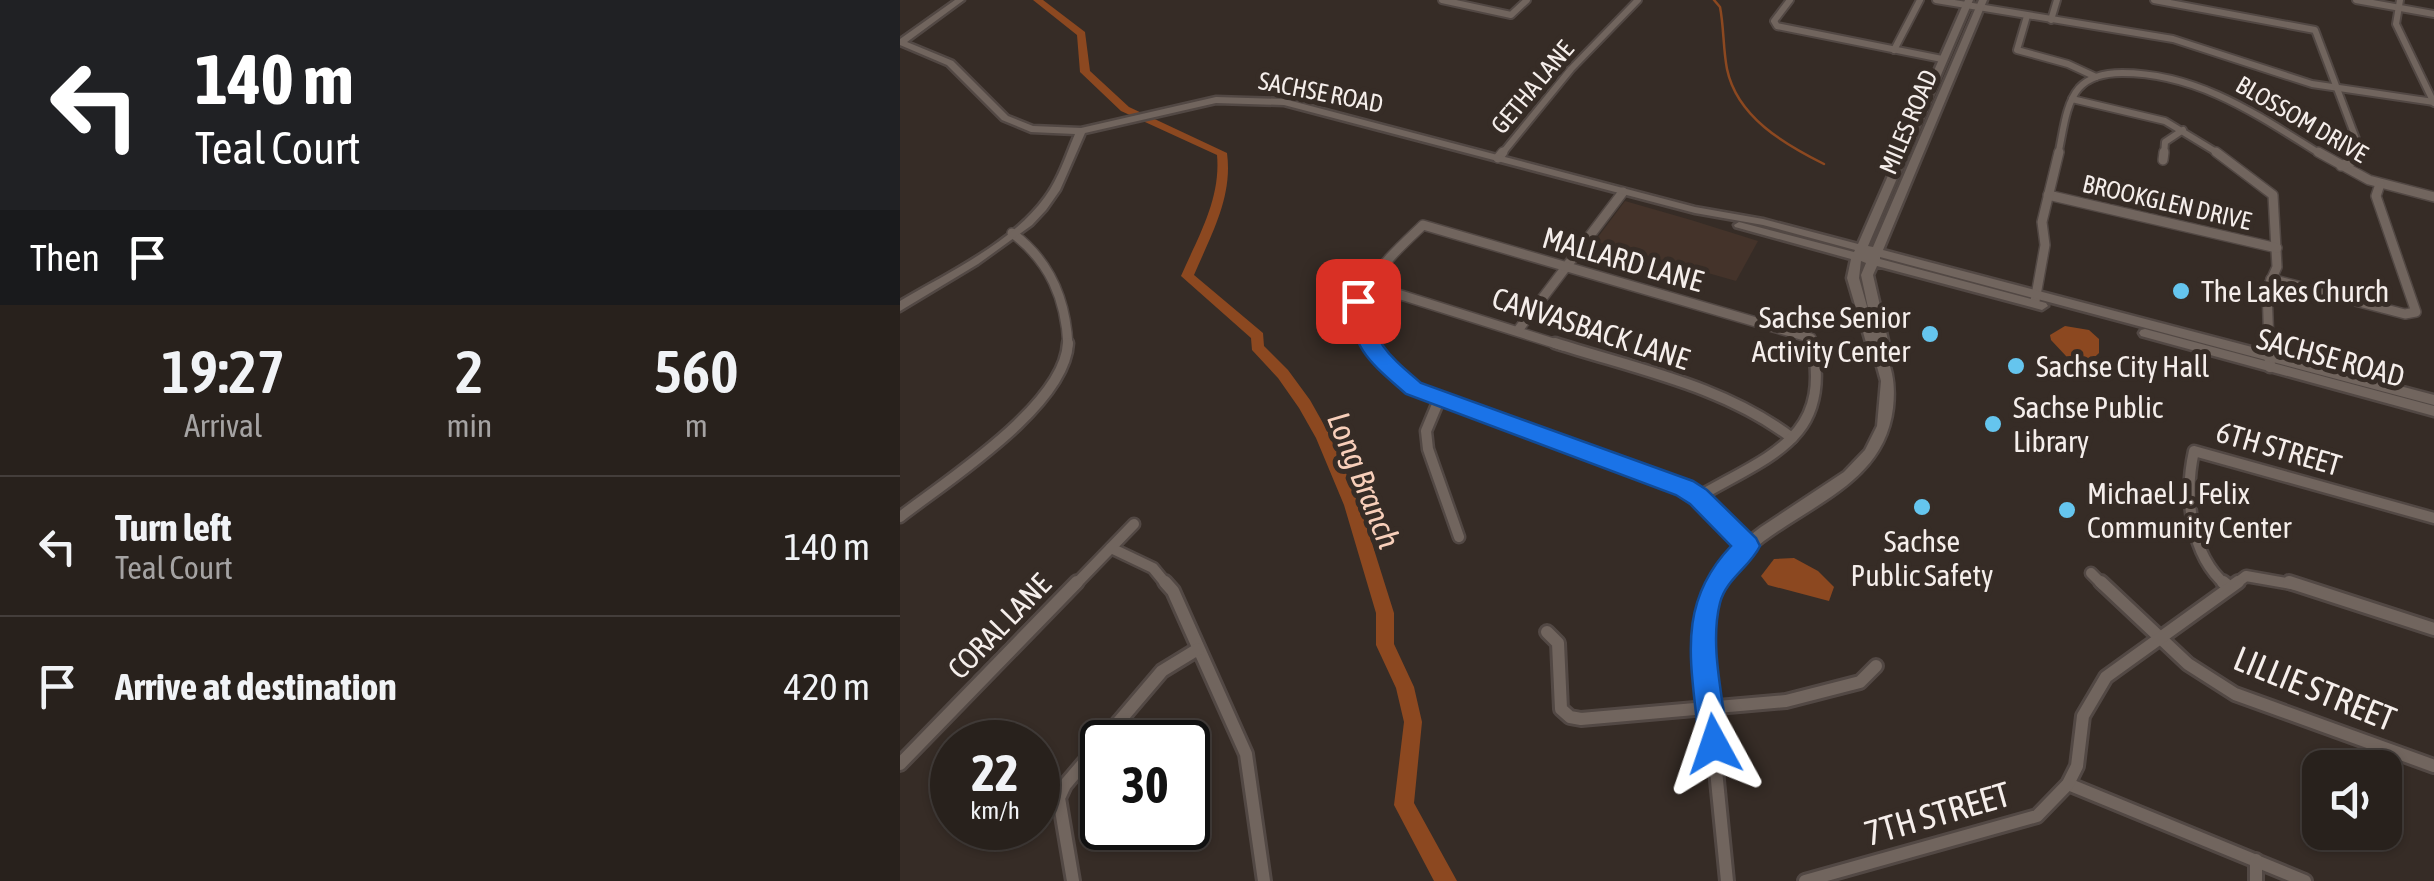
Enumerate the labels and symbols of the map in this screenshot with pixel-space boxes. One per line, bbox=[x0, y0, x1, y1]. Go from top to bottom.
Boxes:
street label: GETHA LANE bbox=[1485, 35, 1579, 139]
street label: SACHSE ROAD bbox=[1256, 66, 1386, 118]
street label: MILES ROAD bbox=[1874, 66, 1942, 178]
street label: BLOSSOM DRIVE bbox=[2231, 70, 2373, 168]
street label: BROOKGLEN DRIVE bbox=[2080, 169, 2254, 235]
street label: MALLARD LANE bbox=[1539, 220, 1707, 298]
pin bbox=[1316, 259, 1401, 344]
place label: The Lakes Church bbox=[2201, 274, 2389, 308]
street label: CANVASBACK LANE bbox=[1488, 280, 1694, 376]
marker: The Lakes Church bbox=[2170, 280, 2192, 302]
place label: Sachse Senior Activity Center bbox=[1752, 300, 1911, 368]
street label: SACHSE ROAD bbox=[2253, 321, 2409, 393]
marker: Sachse Senior Activity Center bbox=[1919, 323, 1941, 345]
place label: Sachse City Hall bbox=[2036, 349, 2209, 383]
marker: Sachse City Hall bbox=[2005, 355, 2027, 377]
place label: Sachse Public Library bbox=[2013, 390, 2164, 458]
water label: Long Branch bbox=[1320, 406, 1408, 554]
marker: Sachse Public Library bbox=[1982, 413, 2004, 435]
street label: 6TH STREET bbox=[2213, 414, 2345, 482]
place label: Michael J. Felix Community Center bbox=[2087, 476, 2292, 544]
marker: Sachse Public Safety bbox=[1911, 496, 1933, 518]
marker: Michael J. Felix Community Center bbox=[2056, 499, 2078, 521]
place label: Sachse Public Safety bbox=[1851, 524, 1993, 592]
street label: CORAL LANE bbox=[941, 566, 1057, 686]
street label: LILLIE STREET bbox=[2228, 637, 2402, 739]
position arrow bbox=[1662, 692, 1766, 796]
speed limit sign: 30 bbox=[1080, 720, 1210, 850]
street label: 7TH STREET bbox=[1860, 773, 2014, 853]

